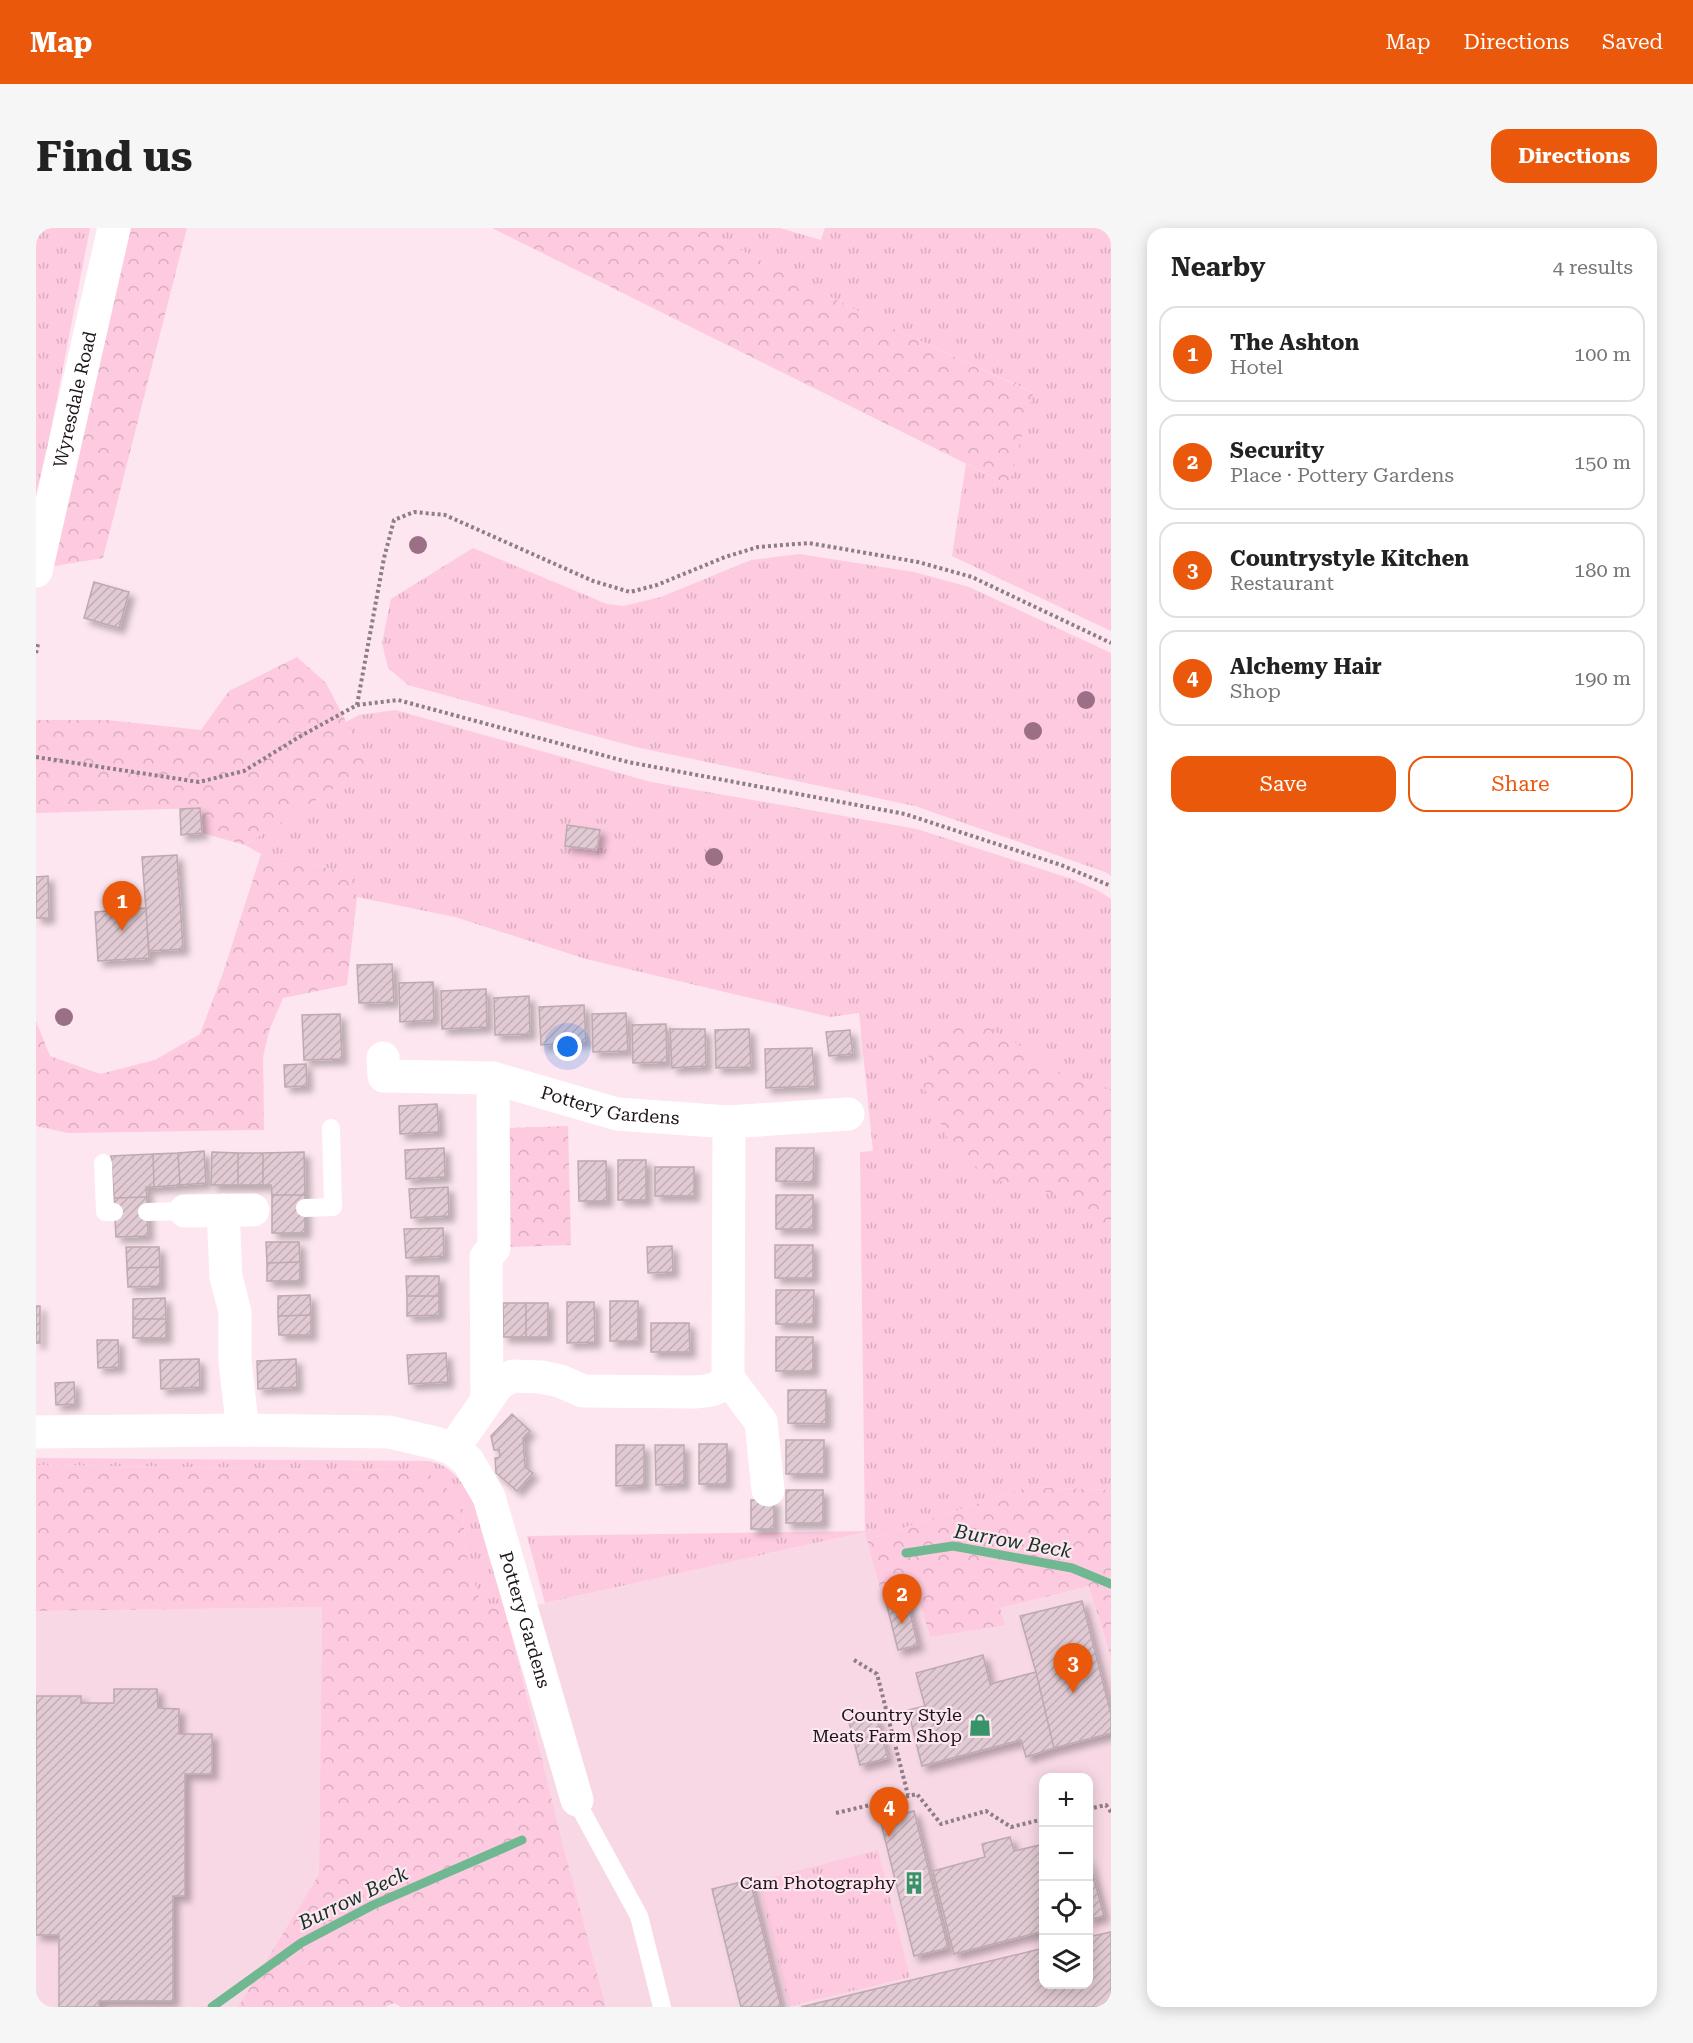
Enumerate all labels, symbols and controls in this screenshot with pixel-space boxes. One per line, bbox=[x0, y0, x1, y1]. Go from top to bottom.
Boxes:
text: Map bbox=[30, 26, 92, 59]
text: Map bbox=[1386, 30, 1430, 54]
text: Directions bbox=[1463, 30, 1569, 54]
text: Saved bbox=[1602, 30, 1663, 54]
button: Directions bbox=[1491, 129, 1657, 183]
text: Find us bbox=[36, 132, 193, 181]
text: Nearby bbox=[1171, 252, 1265, 282]
text: 4 results bbox=[1553, 255, 1633, 279]
street label: Wyresdale Road bbox=[49, 328, 100, 470]
text: The Ashton bbox=[1230, 330, 1359, 355]
text: 1 bbox=[1187, 342, 1198, 366]
text: 100 m bbox=[1574, 342, 1631, 366]
text: Hotel bbox=[1230, 355, 1283, 379]
text: Security bbox=[1230, 438, 1324, 463]
text: 2 bbox=[1187, 450, 1198, 474]
text: 150 m bbox=[1574, 450, 1631, 474]
text: Place · Pottery Gardens bbox=[1230, 463, 1454, 487]
text: Countrystyle Kitchen bbox=[1230, 546, 1469, 571]
text: 3 bbox=[1187, 558, 1198, 582]
text: 180 m bbox=[1574, 558, 1631, 582]
text: Restaurant bbox=[1230, 571, 1334, 595]
text: Alchemy Hair bbox=[1230, 654, 1382, 679]
text: 4 bbox=[1187, 666, 1198, 690]
text: 190 m bbox=[1574, 666, 1631, 690]
text: Shop bbox=[1230, 679, 1281, 703]
button: Save bbox=[1171, 756, 1396, 812]
button: Share bbox=[1408, 756, 1633, 812]
pin: 1 bbox=[102, 882, 142, 931]
your location bbox=[553, 1032, 582, 1061]
street label: Pottery Gardens bbox=[538, 1081, 680, 1128]
water label: Burrow Beck bbox=[951, 1519, 1074, 1563]
street label: Pottery Gardens bbox=[495, 1549, 555, 1690]
pin: 2 bbox=[882, 1574, 922, 1624]
pin: 3 bbox=[1054, 1644, 1092, 1693]
place label: Country Style Meats Farm Shop bbox=[812, 1704, 962, 1746]
shop icon: Country Style Meats Farm Shop bbox=[967, 1712, 993, 1738]
map controls bbox=[1039, 1773, 1093, 1989]
button: + bbox=[1039, 1773, 1093, 1827]
pin: 4 bbox=[870, 1788, 908, 1837]
button: − bbox=[1039, 1827, 1093, 1881]
water label: Burrow Beck bbox=[293, 1861, 412, 1935]
building icon: Cam Photography bbox=[901, 1870, 927, 1896]
place label: Cam Photography bbox=[740, 1872, 896, 1893]
button: locate bbox=[1039, 1881, 1093, 1935]
button: layers bbox=[1039, 1935, 1093, 1989]

